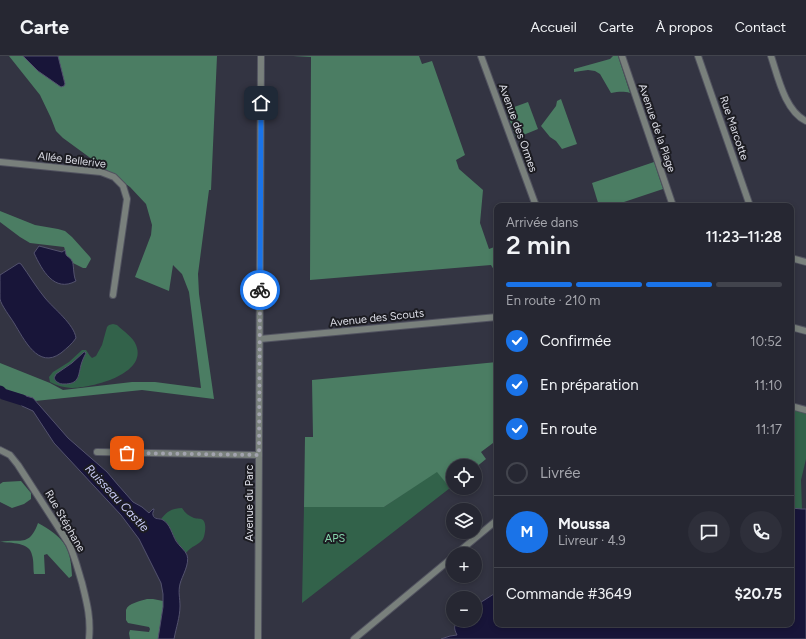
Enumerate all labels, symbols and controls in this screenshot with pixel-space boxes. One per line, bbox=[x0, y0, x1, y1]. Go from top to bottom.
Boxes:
text: Carte bbox=[20, 16, 69, 39]
text: Accueil bbox=[531, 19, 577, 36]
text: Carte bbox=[599, 19, 634, 36]
text: À propos bbox=[656, 19, 713, 36]
text: Contact bbox=[735, 19, 786, 36]
street label: Avenue des Ormes bbox=[496, 82, 540, 174]
street label: Avenue de la Plage bbox=[636, 82, 678, 174]
pin bbox=[244, 86, 278, 120]
icon: home bbox=[250, 92, 272, 114]
street label: Rue Marcotte bbox=[717, 94, 751, 162]
street label: Allée Bellerive bbox=[37, 149, 107, 171]
text: Arrivée dans bbox=[506, 215, 578, 230]
text: 11:23–11:28 bbox=[706, 228, 782, 246]
text: 2 min bbox=[506, 229, 571, 261]
courier bbox=[240, 270, 280, 310]
icon: bike bbox=[249, 279, 271, 301]
text: En route · 210 m bbox=[506, 293, 600, 308]
street label: Avenue des Scouts bbox=[329, 307, 425, 329]
icon: check bbox=[506, 330, 528, 352]
text: Confirmée bbox=[540, 332, 611, 350]
text: 10:52 bbox=[750, 334, 782, 349]
icon: check bbox=[506, 374, 528, 396]
text: En préparation bbox=[540, 376, 639, 394]
text: 11:10 bbox=[754, 378, 782, 393]
icon: check bbox=[506, 418, 528, 440]
text: En route bbox=[540, 420, 597, 438]
text: 11:17 bbox=[756, 422, 782, 437]
pin bbox=[110, 436, 144, 470]
icon: bag bbox=[116, 442, 138, 464]
map controls bbox=[446, 459, 482, 627]
button: locate bbox=[446, 459, 482, 495]
water label: Ruisseau Castle bbox=[82, 461, 152, 535]
text: Livrée bbox=[540, 464, 581, 482]
street label: Avenue du Parc bbox=[243, 465, 256, 541]
street label: Rue Stéphane bbox=[42, 488, 88, 554]
button: layers bbox=[446, 503, 482, 539]
button: chat bbox=[688, 511, 730, 553]
button: phone bbox=[740, 511, 782, 553]
text: Moussa bbox=[558, 515, 610, 533]
text: M bbox=[521, 523, 533, 541]
park label: APS bbox=[325, 532, 346, 545]
text: Livreur · 4.9 bbox=[558, 533, 626, 548]
button: + bbox=[446, 547, 482, 583]
text: Commande #3649 bbox=[506, 585, 632, 603]
text: $20.75 bbox=[735, 585, 782, 603]
button: − bbox=[446, 591, 482, 627]

